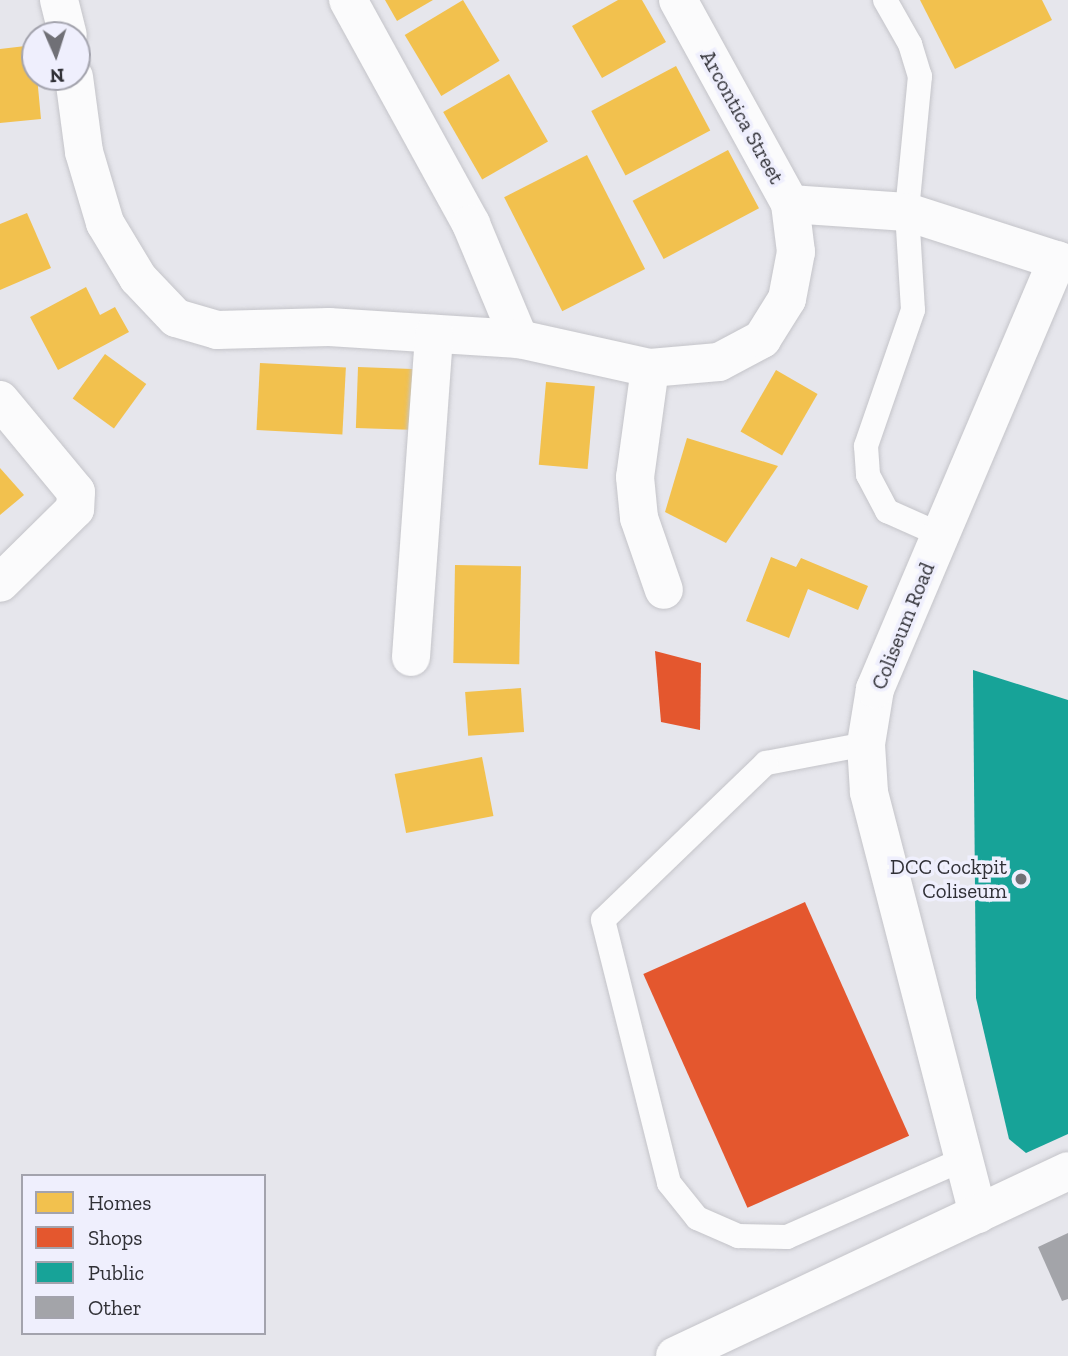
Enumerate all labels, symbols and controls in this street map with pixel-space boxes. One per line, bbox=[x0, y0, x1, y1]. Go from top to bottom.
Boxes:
north arrow bbox=[21, 21, 91, 91]
street label: Arcontica Street bbox=[695, 46, 789, 188]
text: N bbox=[49, 64, 65, 87]
street label: Coliseum Road bbox=[866, 559, 940, 693]
place label: DCC Cockpit Coliseum bbox=[890, 854, 1007, 904]
marker: DCC Cockpit Coliseum bbox=[1013, 871, 1029, 887]
legend bbox=[21, 1174, 266, 1335]
text: Homes bbox=[88, 1190, 151, 1215]
text: Shops bbox=[88, 1225, 142, 1250]
text: Public bbox=[88, 1260, 144, 1285]
text: Other bbox=[88, 1295, 142, 1320]

